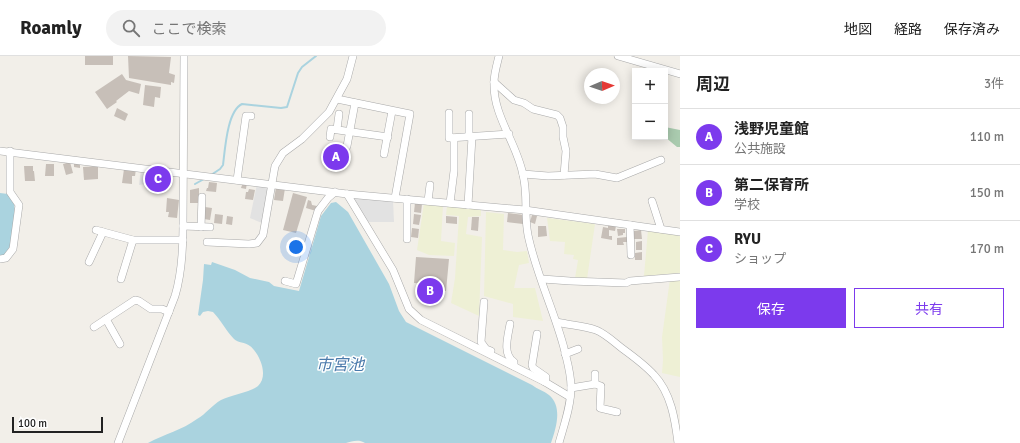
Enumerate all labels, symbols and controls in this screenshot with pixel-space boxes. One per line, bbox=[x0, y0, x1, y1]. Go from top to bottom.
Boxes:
search box bbox=[106, 10, 386, 46]
text: Roamly bbox=[20, 16, 82, 40]
icon: search bbox=[120, 17, 142, 39]
text: ここで検索 bbox=[152, 20, 227, 38]
text: 地図 bbox=[844, 21, 872, 38]
text: 経路 bbox=[894, 21, 922, 38]
text: 保存済み bbox=[944, 21, 1000, 38]
north arrow bbox=[584, 68, 620, 104]
map controls bbox=[632, 68, 668, 140]
button: + bbox=[632, 68, 668, 104]
text: 周辺 bbox=[696, 74, 730, 95]
text: 3件 bbox=[984, 76, 1004, 92]
button: − bbox=[632, 104, 668, 140]
text: 浅野児童館 bbox=[734, 120, 809, 138]
text: A bbox=[705, 129, 713, 145]
text: 110 m bbox=[970, 129, 1004, 145]
text: 公共施設 bbox=[734, 141, 786, 157]
pin: A bbox=[323, 142, 349, 172]
pin: C bbox=[145, 164, 171, 194]
text: 第二保育所 bbox=[734, 176, 809, 194]
text: B bbox=[705, 185, 713, 201]
text: 150 m bbox=[970, 185, 1004, 201]
text: 学校 bbox=[734, 197, 760, 213]
text: RYU bbox=[734, 230, 761, 248]
your location bbox=[286, 237, 306, 257]
text: C bbox=[705, 241, 713, 257]
text: 170 m bbox=[970, 241, 1004, 257]
text: ショップ bbox=[734, 251, 786, 267]
pin: B bbox=[417, 276, 443, 306]
button: 保存 bbox=[696, 288, 846, 328]
button: 共有 bbox=[854, 288, 1004, 328]
water label: 市宮池 bbox=[316, 355, 366, 375]
scale bar bbox=[12, 415, 103, 434]
text: 100 m bbox=[18, 417, 47, 430]

